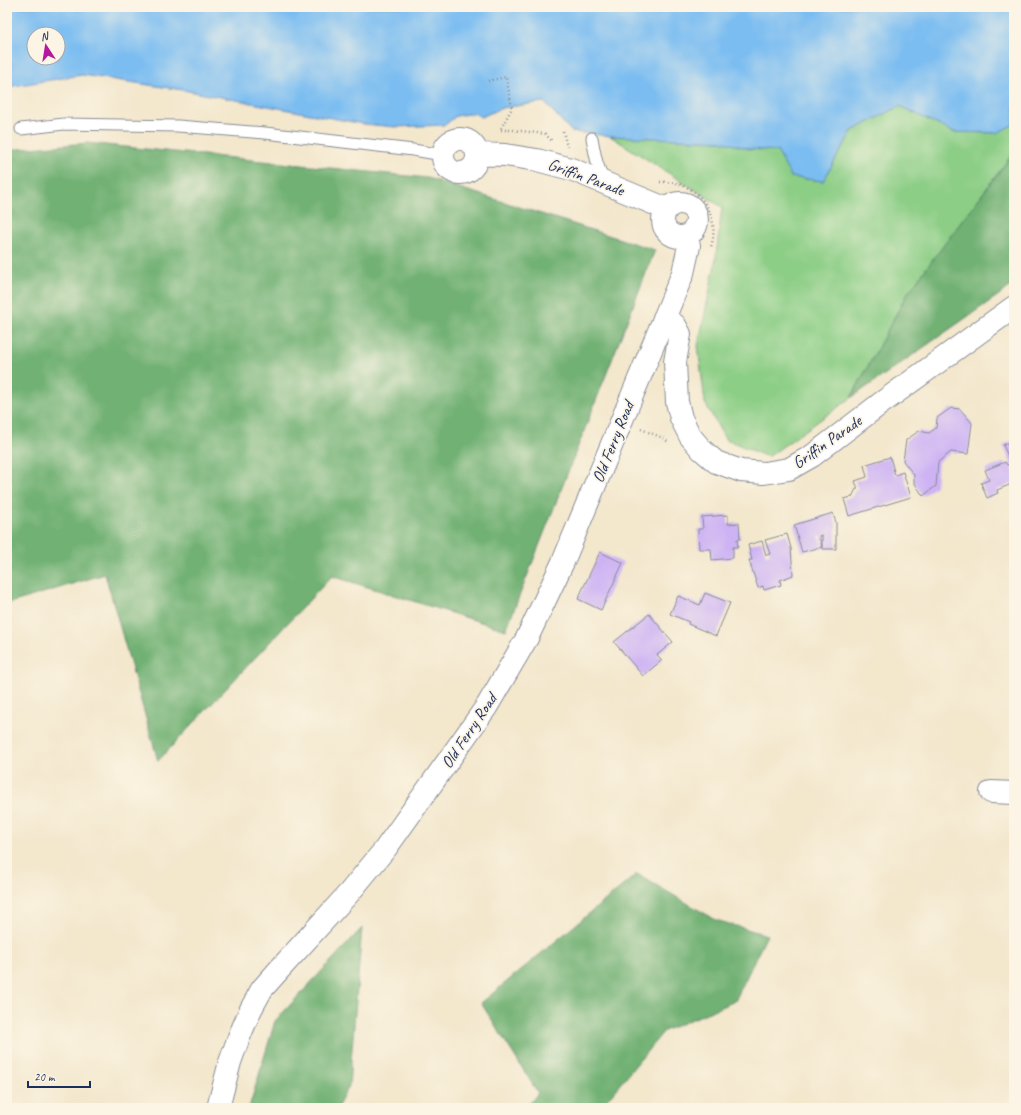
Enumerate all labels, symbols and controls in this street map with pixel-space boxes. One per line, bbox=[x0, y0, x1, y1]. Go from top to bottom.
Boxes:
north arrow bbox=[26, 26, 66, 66]
text: N bbox=[39, 28, 51, 44]
street label: Griffin Parade bbox=[545, 154, 628, 201]
street label: Old Ferry Road bbox=[587, 396, 640, 486]
street label: Griffin Parade bbox=[788, 410, 867, 473]
street label: Old Ferry Road bbox=[436, 688, 503, 772]
scale bar bbox=[28, 1063, 90, 1089]
text: 20 m bbox=[34, 1069, 56, 1085]

